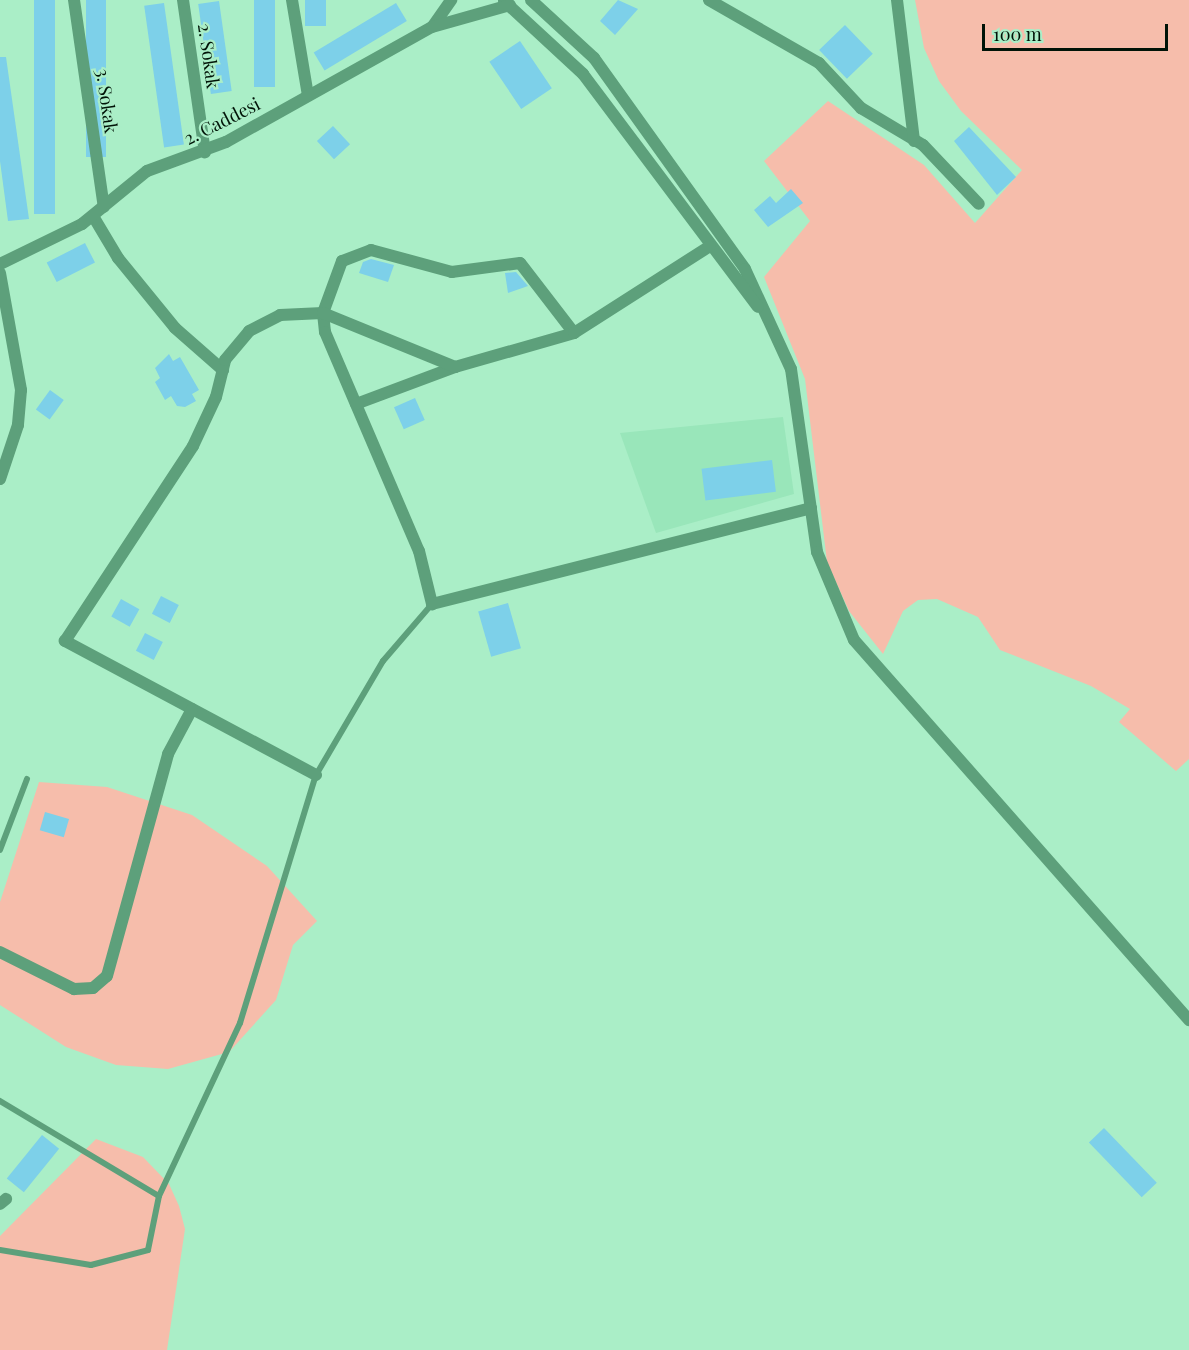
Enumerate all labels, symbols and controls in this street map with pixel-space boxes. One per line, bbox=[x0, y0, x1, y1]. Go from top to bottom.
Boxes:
scale bar bbox=[985, 12, 1171, 50]
street label: 2. Sokak bbox=[194, 22, 224, 90]
text: 100 m bbox=[993, 22, 1042, 46]
street label: 3. Sokak bbox=[92, 67, 122, 135]
street label: 2. Caddesi bbox=[180, 93, 264, 149]

